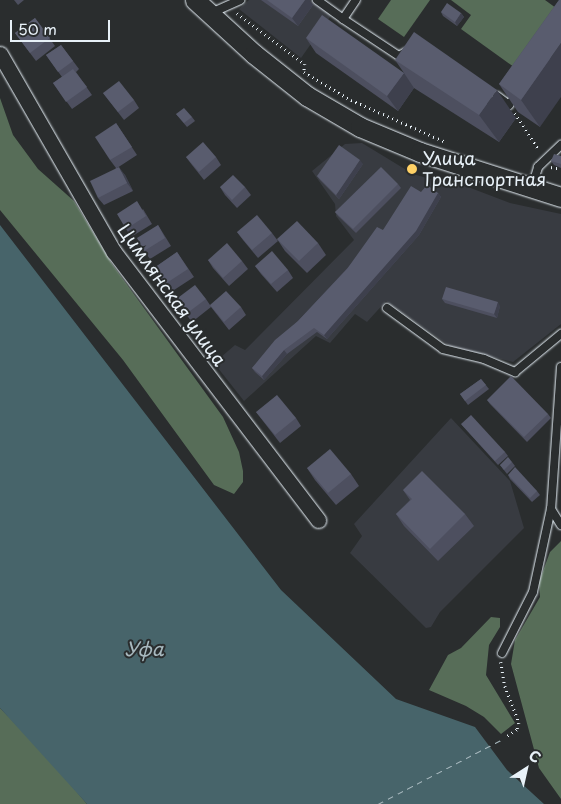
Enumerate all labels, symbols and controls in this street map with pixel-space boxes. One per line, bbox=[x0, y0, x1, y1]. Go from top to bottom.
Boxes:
scale bar bbox=[12, 10, 112, 42]
text: 50 m bbox=[18, 17, 57, 40]
place label: Улица Транспортная bbox=[422, 148, 546, 190]
marker: Улица Транспортная bbox=[406, 163, 418, 175]
street label: Цимлянская улица bbox=[113, 219, 231, 371]
water label: Уфа bbox=[125, 638, 163, 660]
north arrow bbox=[501, 744, 551, 794]
text: С bbox=[525, 745, 545, 768]

